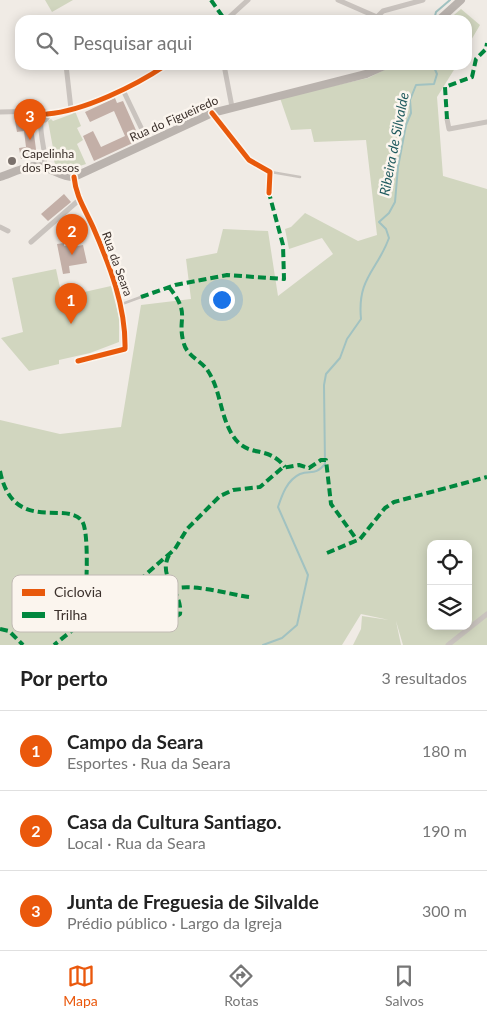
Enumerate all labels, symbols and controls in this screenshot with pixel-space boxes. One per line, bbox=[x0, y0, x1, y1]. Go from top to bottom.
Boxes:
search box bbox=[15, 15, 472, 70]
icon: search bbox=[33, 29, 61, 57]
text: Pesquisar aqui bbox=[73, 31, 192, 54]
water label: Ribeira de Silvalde bbox=[375, 90, 412, 197]
street label: Rua do Figueiredo bbox=[127, 92, 221, 145]
pin: 3 bbox=[14, 99, 46, 140]
place label: Capelinha dos Passos bbox=[22, 146, 79, 175]
marker: Capelinha dos Passos bbox=[6, 155, 18, 167]
pin: 2 bbox=[56, 214, 88, 255]
street label: Rua da Seara bbox=[99, 229, 136, 298]
pin: 1 bbox=[55, 283, 87, 324]
your location bbox=[209, 287, 235, 313]
map controls bbox=[427, 540, 472, 630]
button: locate bbox=[427, 540, 472, 585]
legend bbox=[12, 575, 178, 632]
text: Ciclovia bbox=[54, 583, 102, 600]
button: layers bbox=[427, 585, 472, 630]
text: Trilha bbox=[54, 606, 87, 623]
text: Por perto bbox=[20, 665, 108, 690]
text: 3 resultados bbox=[381, 668, 467, 687]
text: Campo da Seara bbox=[67, 730, 203, 753]
text: 1 bbox=[31, 741, 41, 760]
text: 180 m bbox=[422, 741, 467, 760]
text: Esportes · Rua da Seara bbox=[67, 753, 231, 772]
text: Casa da Cultura Santiago. bbox=[67, 810, 281, 833]
text: 2 bbox=[31, 821, 41, 840]
text: 190 m bbox=[422, 821, 467, 840]
text: Local · Rua da Seara bbox=[67, 833, 206, 852]
text: Junta de Freguesia de Silvalde bbox=[67, 890, 319, 913]
text: 3 bbox=[31, 901, 41, 920]
text: 300 m bbox=[422, 901, 467, 920]
text: Prédio público · Largo da Igreja bbox=[67, 913, 282, 932]
tab: Mapa bbox=[63, 962, 98, 1009]
tab: Rotas bbox=[224, 962, 258, 1009]
tab: Salvos bbox=[385, 962, 424, 1009]

